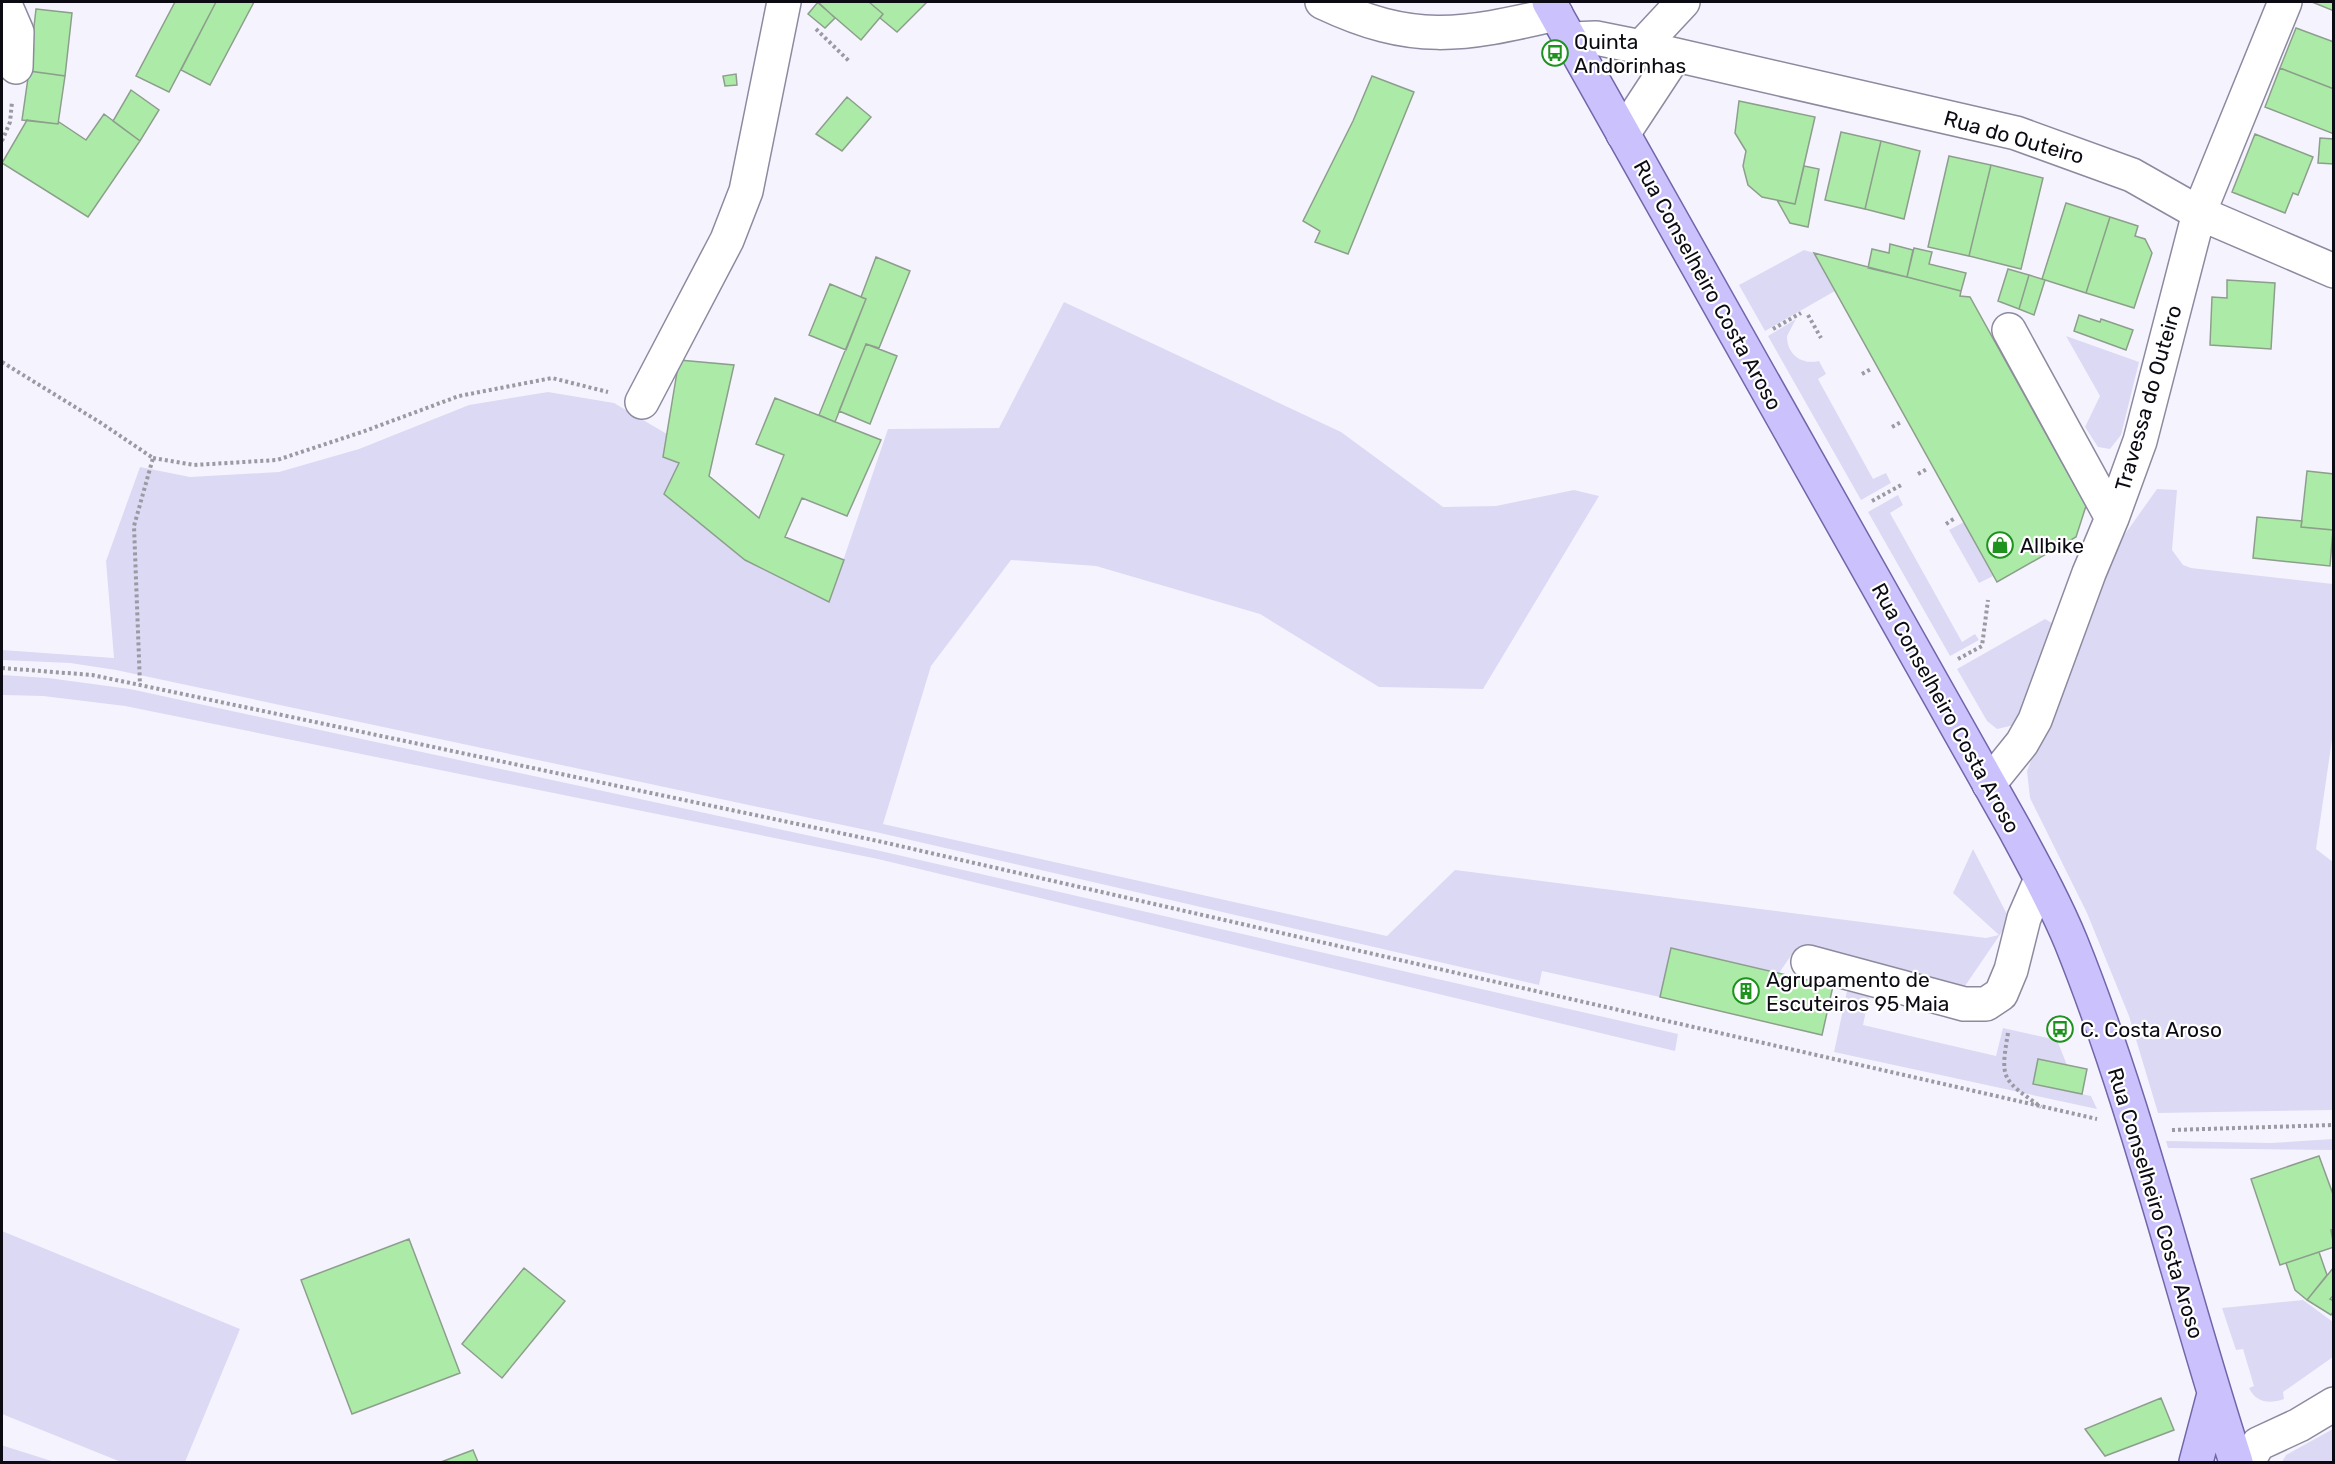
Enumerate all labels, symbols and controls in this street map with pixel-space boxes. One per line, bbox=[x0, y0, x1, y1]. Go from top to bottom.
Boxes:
place label: Quinta Andorinhas bbox=[1574, 29, 1686, 78]
bus stop icon: Quinta Andorinhas bbox=[1540, 38, 1570, 68]
street label: Rua do Outeiro bbox=[1941, 105, 2087, 169]
street label: Rua Conselheiro Costa Aroso bbox=[1629, 156, 1787, 414]
street label: Travessa do Outeiro bbox=[2109, 302, 2187, 494]
shop icon: Allbike bbox=[1985, 530, 2015, 560]
place label: Allbike bbox=[2020, 533, 2084, 558]
street label: Rua Conselheiro Costa Aroso bbox=[1867, 579, 2025, 837]
place label: Agrupamento de Escuteiros 95 Maia bbox=[1766, 967, 1949, 1016]
building icon: Agrupamento de Escuteiros 95 Maia bbox=[1731, 976, 1761, 1006]
bus stop icon: C. Costa Aroso bbox=[2045, 1014, 2075, 1044]
place label: C. Costa Aroso bbox=[2080, 1017, 2222, 1042]
street label: Rua Conselheiro Costa Aroso bbox=[2103, 1065, 2209, 1341]

